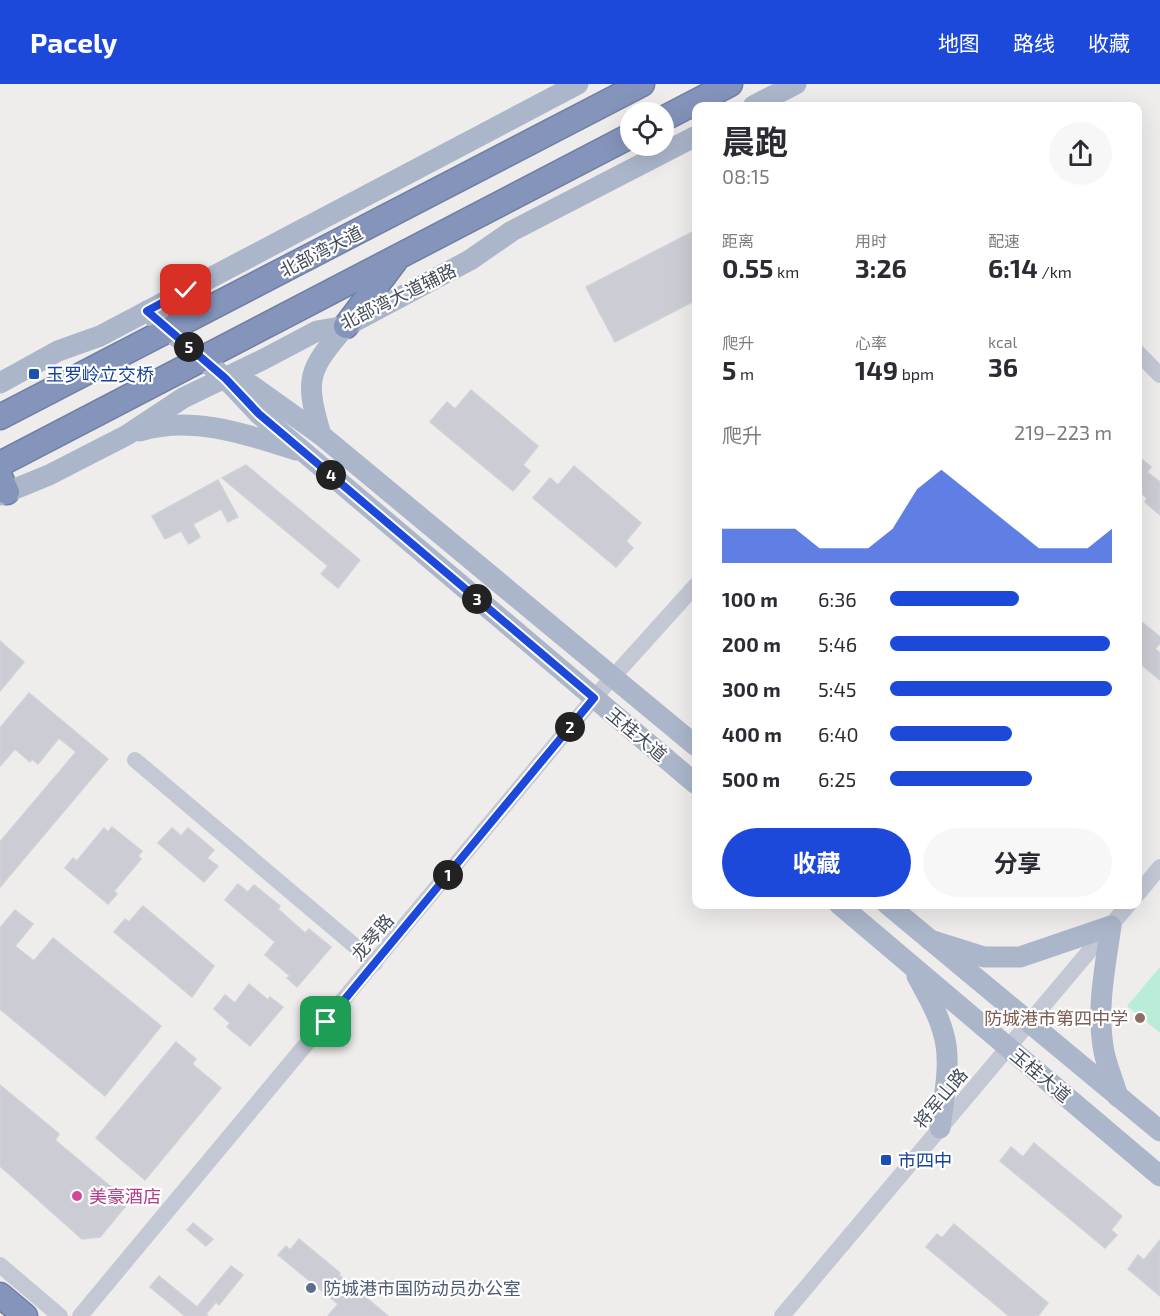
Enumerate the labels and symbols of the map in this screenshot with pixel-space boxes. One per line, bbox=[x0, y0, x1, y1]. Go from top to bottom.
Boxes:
street label: 北部湾大道 bbox=[276, 221, 366, 281]
street label: 北部湾大道辅路 bbox=[337, 258, 459, 334]
pin bbox=[160, 264, 211, 315]
pin: 5 bbox=[174, 332, 204, 362]
place label: 玉罗岭立交桥 bbox=[46, 363, 154, 385]
marker: 玉罗岭立交桥 bbox=[27, 367, 41, 381]
pin: 4 bbox=[316, 460, 346, 490]
pin: 3 bbox=[462, 584, 492, 614]
street label: 玉桂大道 bbox=[602, 702, 672, 766]
pin: 2 bbox=[555, 712, 585, 742]
pin: 1 bbox=[433, 860, 463, 890]
street label: 龙琴路 bbox=[346, 909, 398, 965]
pin bbox=[300, 996, 351, 1047]
place label: 防城港市第四中学 bbox=[984, 1007, 1128, 1029]
marker: 防城港市第四中学 bbox=[1133, 1011, 1147, 1025]
street label: 玉桂大道 bbox=[1006, 1043, 1076, 1107]
street label: 将军山路 bbox=[908, 1063, 972, 1133]
place label: 市四中 bbox=[898, 1149, 952, 1171]
marker: 市四中 bbox=[879, 1153, 893, 1167]
place label: 美豪酒店 bbox=[89, 1185, 161, 1207]
marker: 美豪酒店 bbox=[70, 1189, 84, 1203]
place label: 防城港市国防动员办公室 bbox=[323, 1277, 521, 1299]
marker: 防城港市国防动员办公室 bbox=[304, 1281, 318, 1295]

